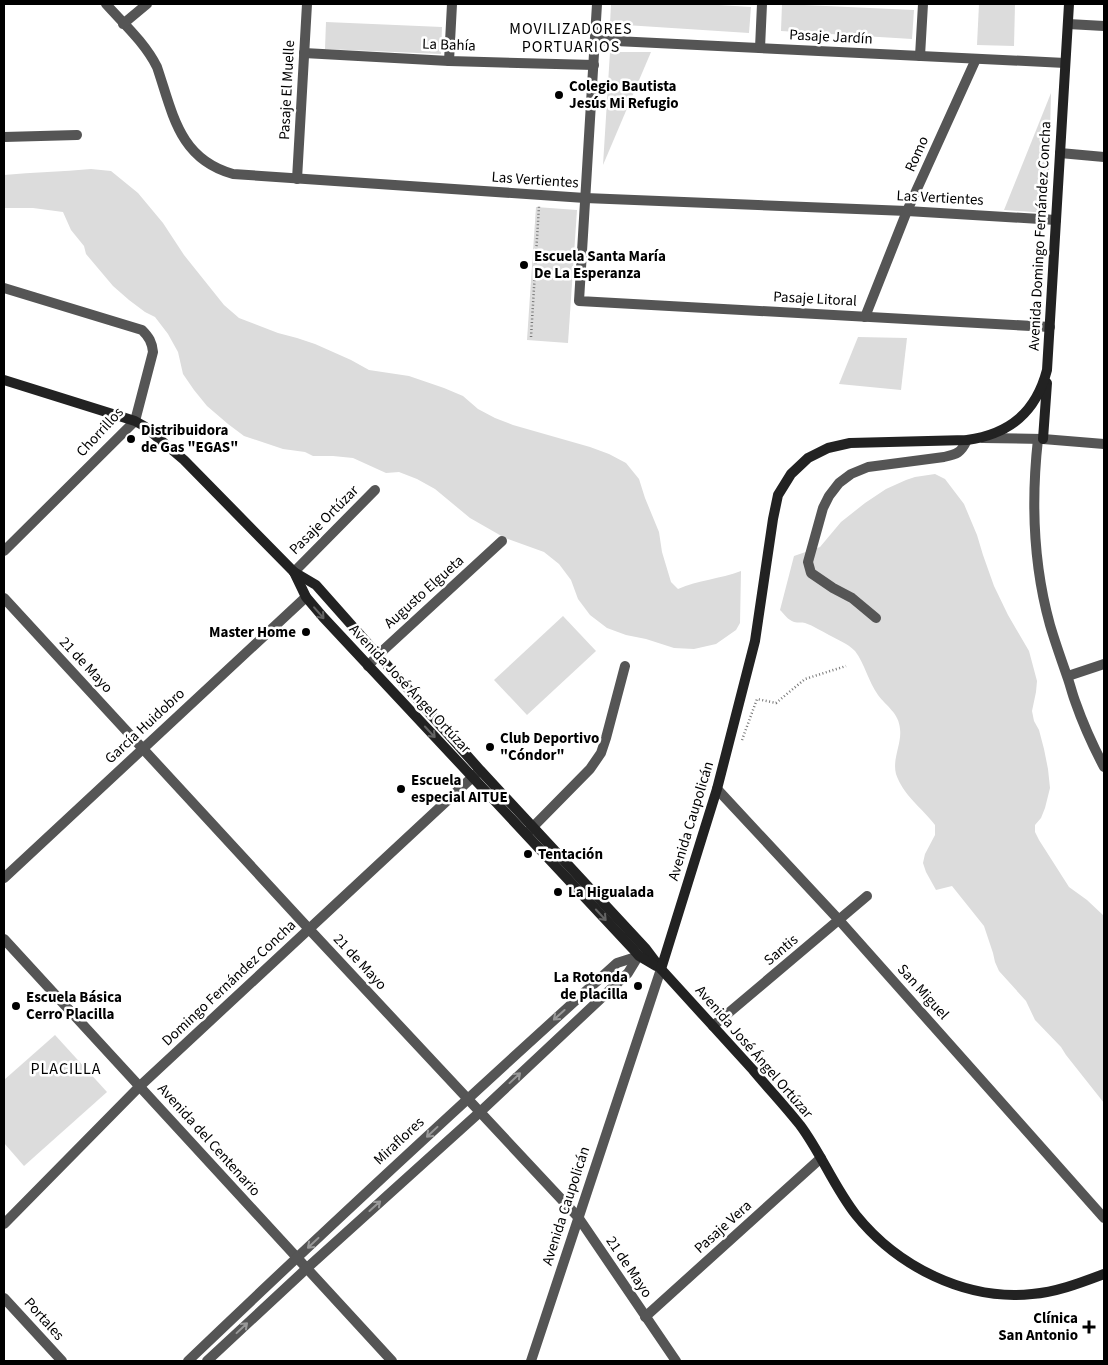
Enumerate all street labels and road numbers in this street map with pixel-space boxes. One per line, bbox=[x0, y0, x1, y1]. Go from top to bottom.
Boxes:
street label: Pasaje Jardín bbox=[789, 24, 873, 50]
street label: La Bahía bbox=[422, 34, 476, 56]
street label: Pasaje El Muelle bbox=[274, 40, 300, 140]
street label: Avenida Domingo Fernández Concha bbox=[1024, 121, 1056, 351]
street label: Romo bbox=[900, 133, 934, 175]
street label: Las Vertientes bbox=[491, 166, 579, 194]
street label: Las Vertientes bbox=[896, 185, 984, 211]
street label: Pasaje Litoral bbox=[773, 286, 857, 312]
street label: Chorrillos bbox=[72, 403, 128, 461]
street label: Pasaje Ortúzar bbox=[285, 480, 364, 559]
street label: Augusto Elgueta bbox=[379, 550, 469, 634]
street label: Avenida José Ángel Ortúzar bbox=[344, 620, 476, 759]
street label: 21 de Mayo bbox=[54, 632, 118, 698]
street label: García Huidobro bbox=[100, 683, 190, 769]
street label: Avenida Caupolicán bbox=[663, 759, 719, 883]
street label: Domingo Fernández Concha bbox=[157, 915, 301, 1051]
street label: 21 de Mayo bbox=[328, 929, 392, 995]
street label: Santis bbox=[759, 929, 803, 971]
street label: San Miguel bbox=[892, 960, 954, 1025]
street label: Avenida José Ángel Ortúzar bbox=[690, 981, 818, 1124]
street label: Avenida del Centenario bbox=[153, 1079, 265, 1201]
street label: Miraflores bbox=[369, 1112, 429, 1170]
street label: Avenida Caupolicán bbox=[537, 1144, 595, 1268]
street label: Pasaje Vera bbox=[690, 1196, 756, 1258]
street label: 21 de Mayo bbox=[601, 1232, 657, 1302]
street label: Portales bbox=[19, 1293, 69, 1345]

